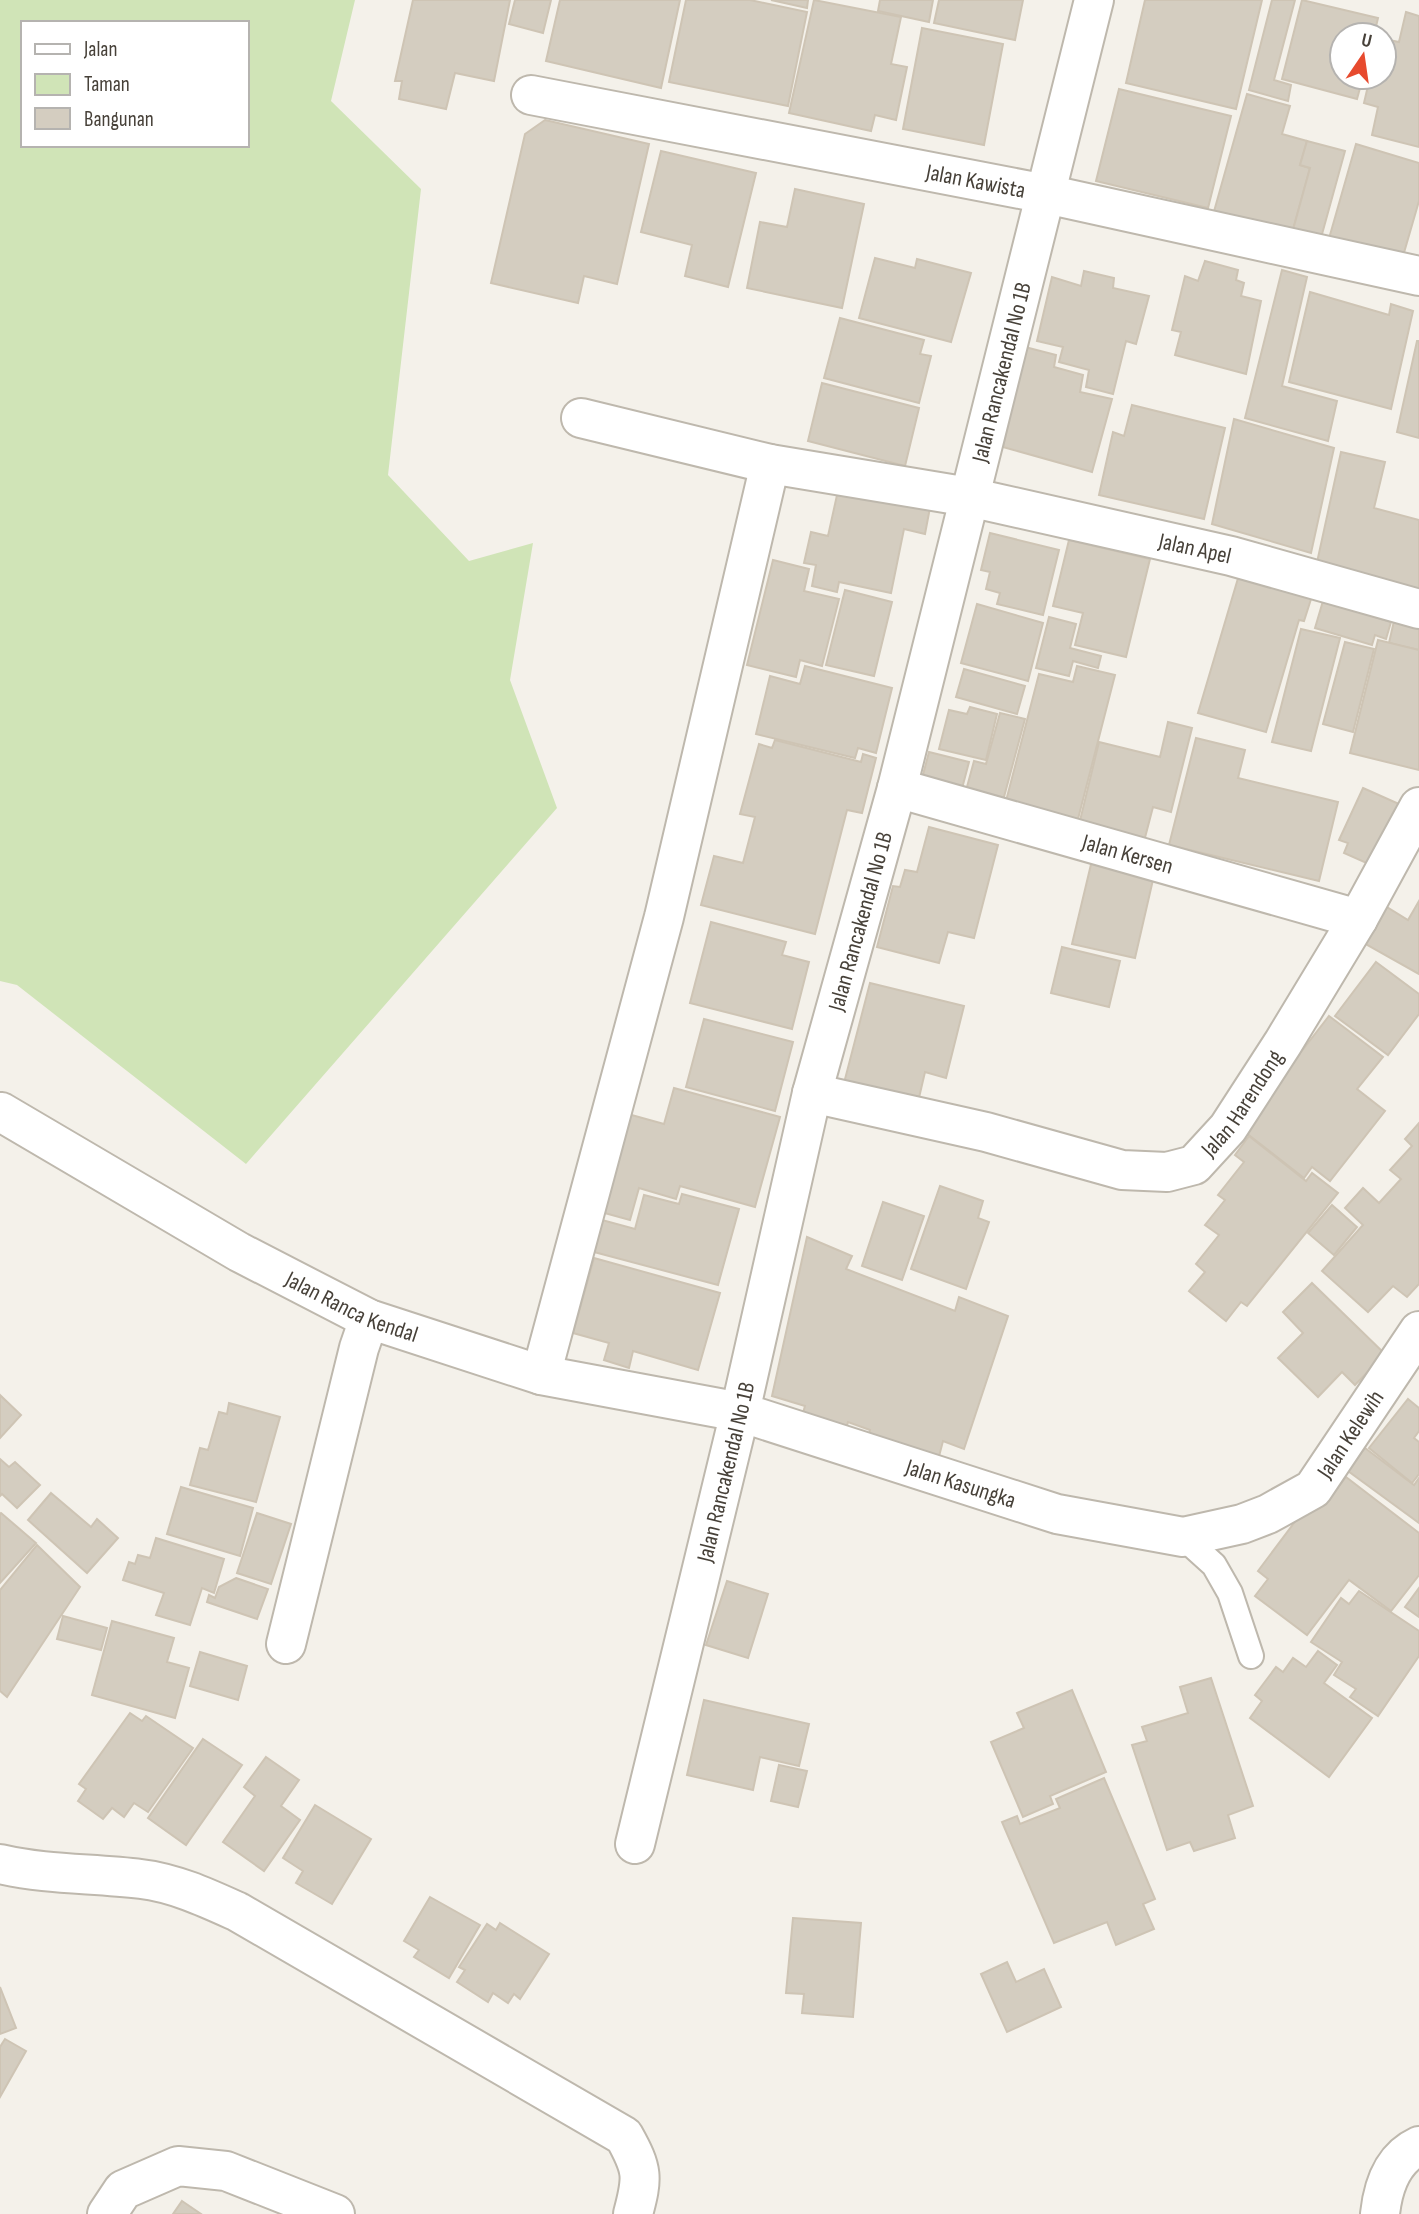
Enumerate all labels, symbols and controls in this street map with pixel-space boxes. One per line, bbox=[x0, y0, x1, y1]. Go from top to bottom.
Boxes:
legend bbox=[21, 21, 248, 147]
north arrow bbox=[1328, 21, 1398, 91]
text: U bbox=[1359, 29, 1374, 53]
text: Jalan bbox=[83, 37, 117, 62]
text: Taman bbox=[84, 72, 130, 97]
text: Bangunan bbox=[84, 107, 154, 132]
street label: Jalan Kawista bbox=[923, 158, 1028, 205]
street label: Jalan Rancakendal No 1B bbox=[966, 279, 1038, 466]
street label: Jalan Apel bbox=[1155, 527, 1234, 571]
street label: Jalan Kersen bbox=[1078, 828, 1176, 881]
street label: Jalan Rancakendal No 1B bbox=[822, 829, 899, 1015]
street label: Jalan Harendong bbox=[1195, 1045, 1290, 1164]
street label: Jalan Ranca Kendal bbox=[280, 1265, 421, 1349]
street label: Jalan Rancakendal No 1B bbox=[691, 1379, 761, 1566]
street label: Jalan Kelewih bbox=[1311, 1385, 1390, 1485]
street label: Jalan Kasungka bbox=[901, 1453, 1019, 1515]

